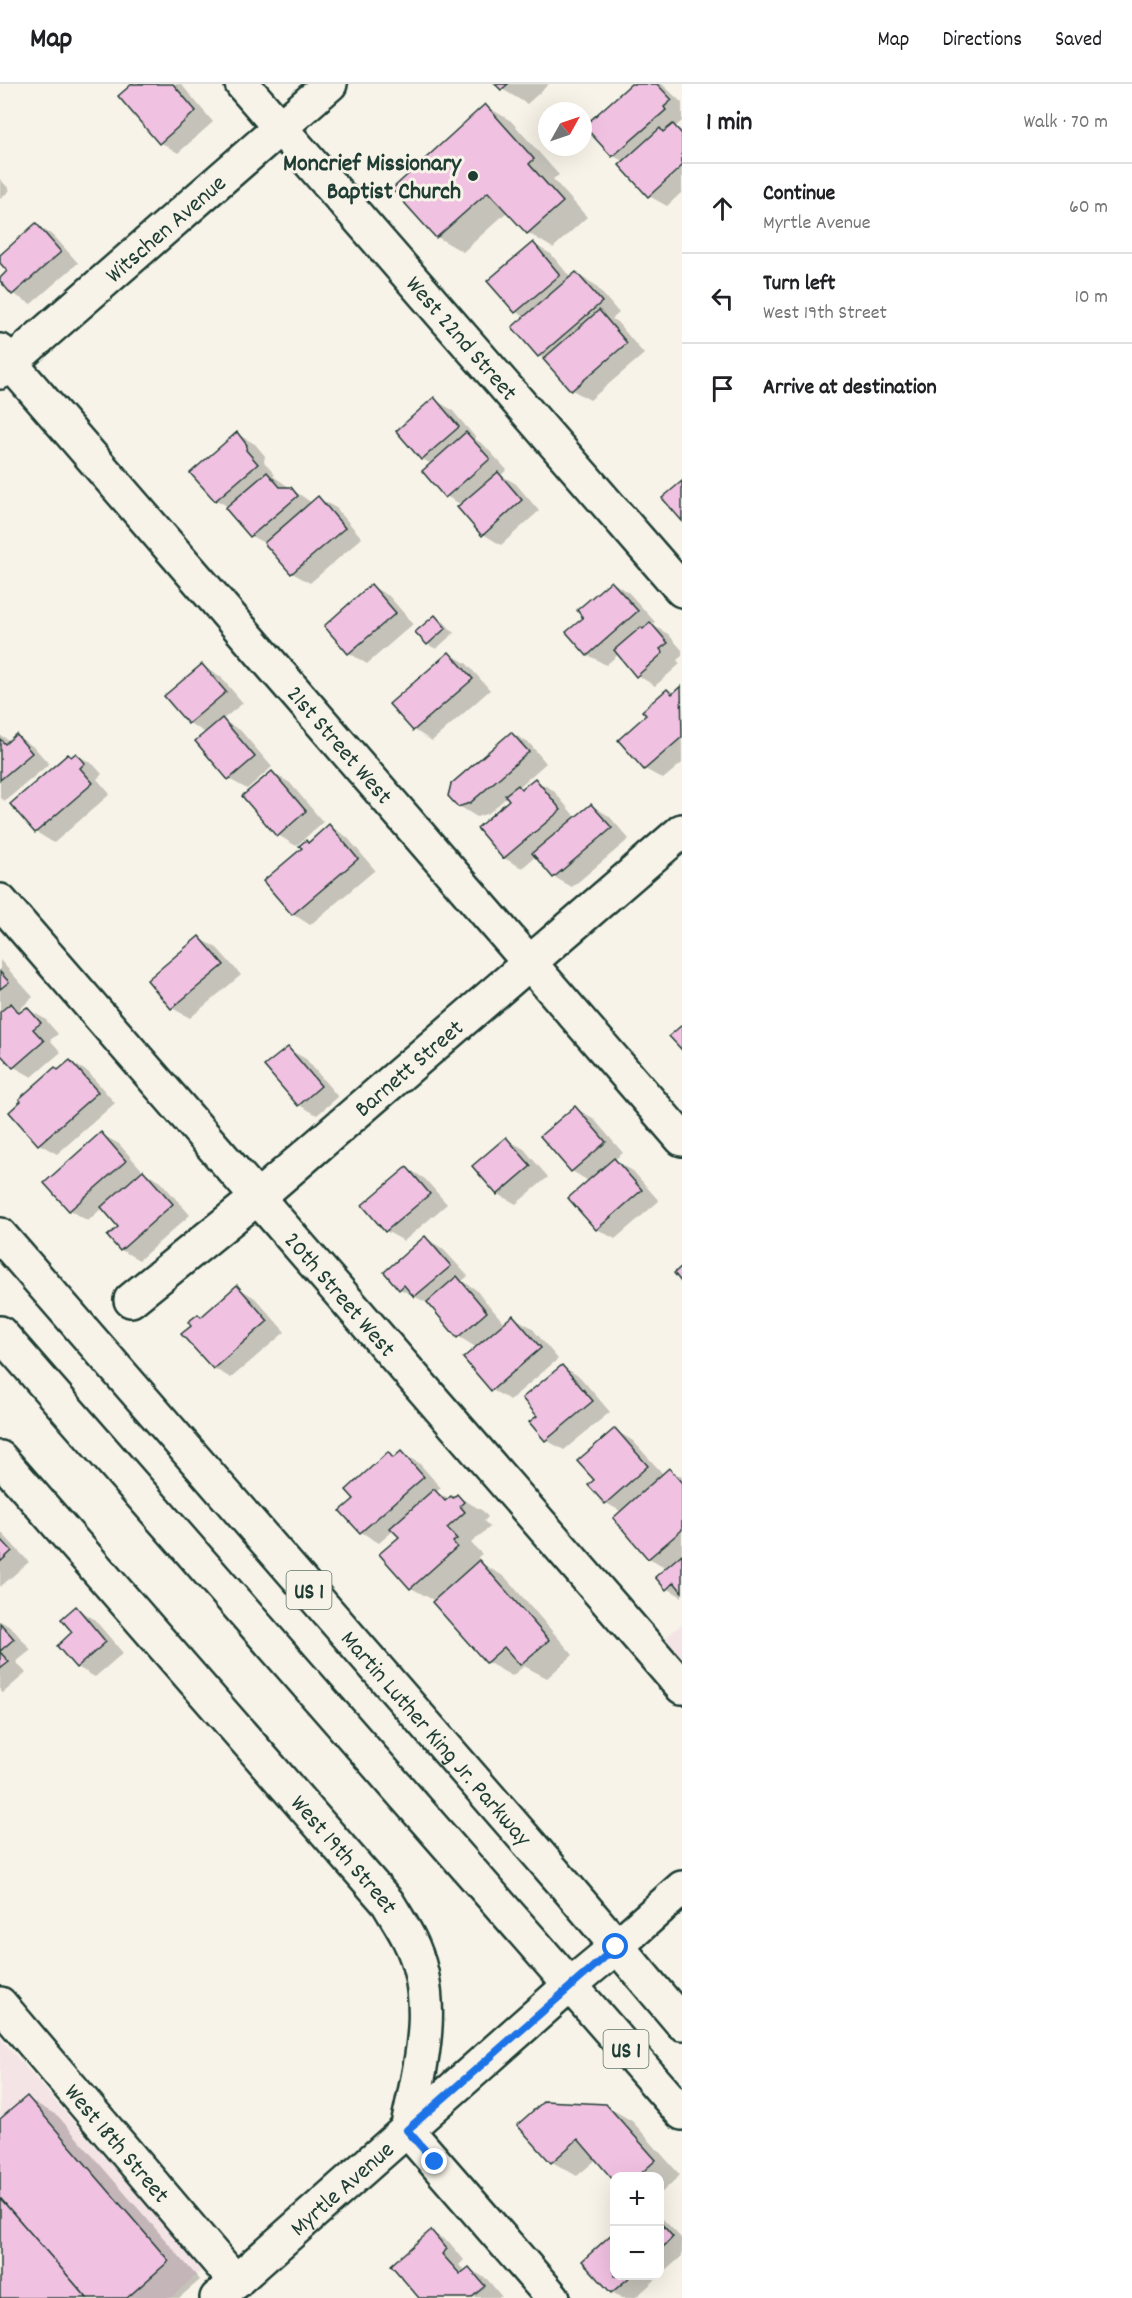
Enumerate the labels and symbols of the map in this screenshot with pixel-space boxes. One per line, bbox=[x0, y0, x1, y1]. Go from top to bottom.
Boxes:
north arrow bbox=[538, 102, 592, 156]
place label: Moncrief Missionary Baptist Church bbox=[283, 148, 462, 210]
street label: Witschen Avenue bbox=[99, 168, 235, 293]
marker: Moncrief Missionary Baptist Church bbox=[466, 169, 480, 183]
street label: West 22nd Street bbox=[396, 269, 524, 410]
street label: 21st Street West bbox=[277, 679, 399, 813]
street label: Barnett Street bbox=[348, 1013, 472, 1127]
street label: 20th Street West bbox=[275, 1226, 403, 1366]
road number: US 1 bbox=[286, 1571, 332, 1609]
street label: Martin Luther King Jr. Parkway bbox=[331, 1624, 539, 1856]
street label: West 19th Street bbox=[281, 1788, 405, 1921]
route start bbox=[602, 1933, 628, 1959]
road number: US 1 bbox=[604, 2030, 648, 2068]
street label: West 18th Street bbox=[55, 2077, 176, 2212]
street label: Myrtle Avenue bbox=[284, 2135, 403, 2246]
route end bbox=[421, 2148, 447, 2174]

